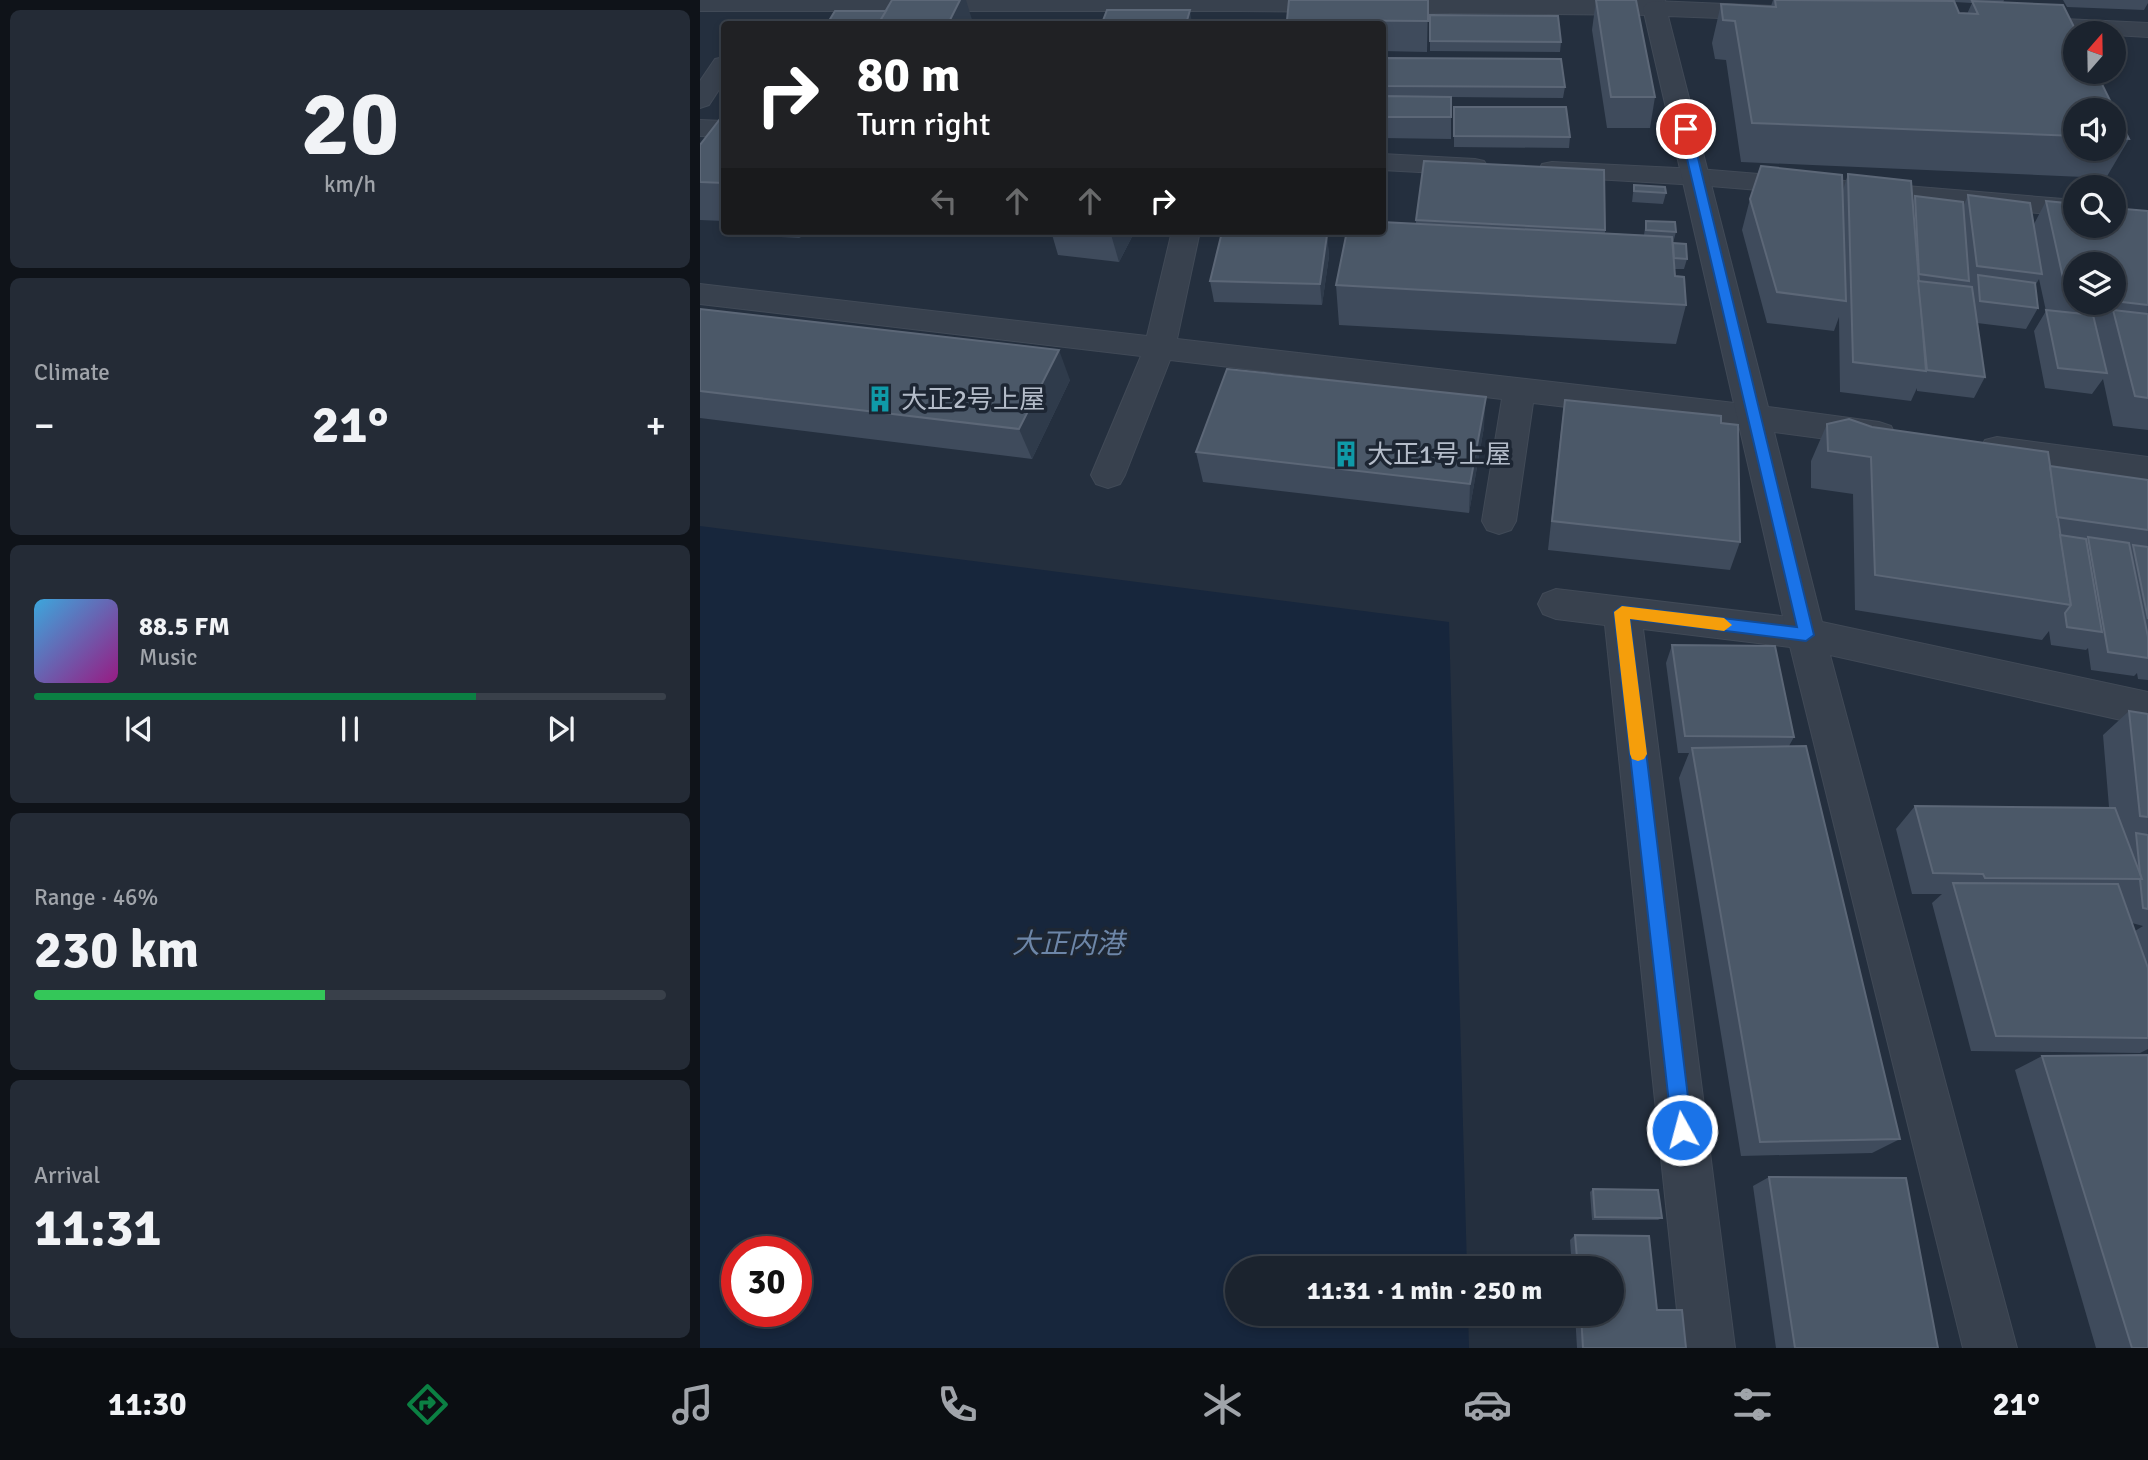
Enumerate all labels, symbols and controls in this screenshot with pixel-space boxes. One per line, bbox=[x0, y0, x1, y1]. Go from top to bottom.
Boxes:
north arrow bbox=[2063, 21, 2126, 84]
map controls bbox=[2063, 21, 2126, 315]
text: 80 m bbox=[857, 45, 960, 105]
icon: right bbox=[742, 49, 833, 140]
text: 20 bbox=[301, 68, 399, 181]
button: sound bbox=[2063, 98, 2126, 161]
pin bbox=[1656, 99, 1716, 159]
text: Turn right bbox=[857, 105, 990, 144]
icon: arrive bbox=[1667, 110, 1705, 148]
text: km/h bbox=[324, 170, 376, 199]
button: search bbox=[2063, 175, 2126, 238]
icon: left bbox=[925, 182, 963, 220]
icon: ahead bbox=[998, 182, 1036, 220]
icon: ahead bbox=[1071, 182, 1109, 220]
icon: right bbox=[1144, 182, 1182, 220]
button: layers bbox=[2063, 252, 2126, 315]
text: Climate bbox=[34, 358, 110, 387]
building icon: 大正2号上屋 bbox=[865, 384, 895, 414]
place label: 大正2号上屋 bbox=[901, 384, 1045, 416]
text: 21° bbox=[312, 393, 388, 457]
text: − bbox=[34, 402, 55, 449]
text: + bbox=[645, 402, 666, 449]
building icon: 大正1号上屋 bbox=[1331, 439, 1361, 469]
place label: 大正1号上屋 bbox=[1367, 439, 1511, 471]
text: 88.5 FM bbox=[139, 611, 230, 643]
text: Music bbox=[139, 643, 197, 672]
icon: previous bbox=[120, 710, 158, 748]
icon: pause bbox=[331, 710, 369, 748]
icon: next bbox=[542, 710, 580, 748]
text: Range · 46% bbox=[34, 883, 158, 912]
text: 230 km bbox=[34, 918, 199, 982]
water label: 大正内港 bbox=[1012, 927, 1128, 961]
position arrow bbox=[1645, 1093, 1719, 1167]
text: Arrival bbox=[34, 1161, 100, 1190]
text: 11:31 bbox=[34, 1196, 162, 1260]
speed limit sign: 30 bbox=[721, 1236, 812, 1327]
text: 11:31 · 1 min · 250 m bbox=[1307, 1275, 1542, 1307]
icon: directions bbox=[403, 1380, 452, 1429]
icon: music bbox=[668, 1380, 717, 1429]
icon: phone bbox=[933, 1380, 982, 1429]
icon: climate bbox=[1198, 1380, 1247, 1429]
icon: car bbox=[1463, 1380, 1512, 1429]
icon: filters bbox=[1728, 1380, 1777, 1429]
text: 11:30 bbox=[108, 1385, 187, 1424]
text: 21° bbox=[1993, 1385, 2040, 1424]

